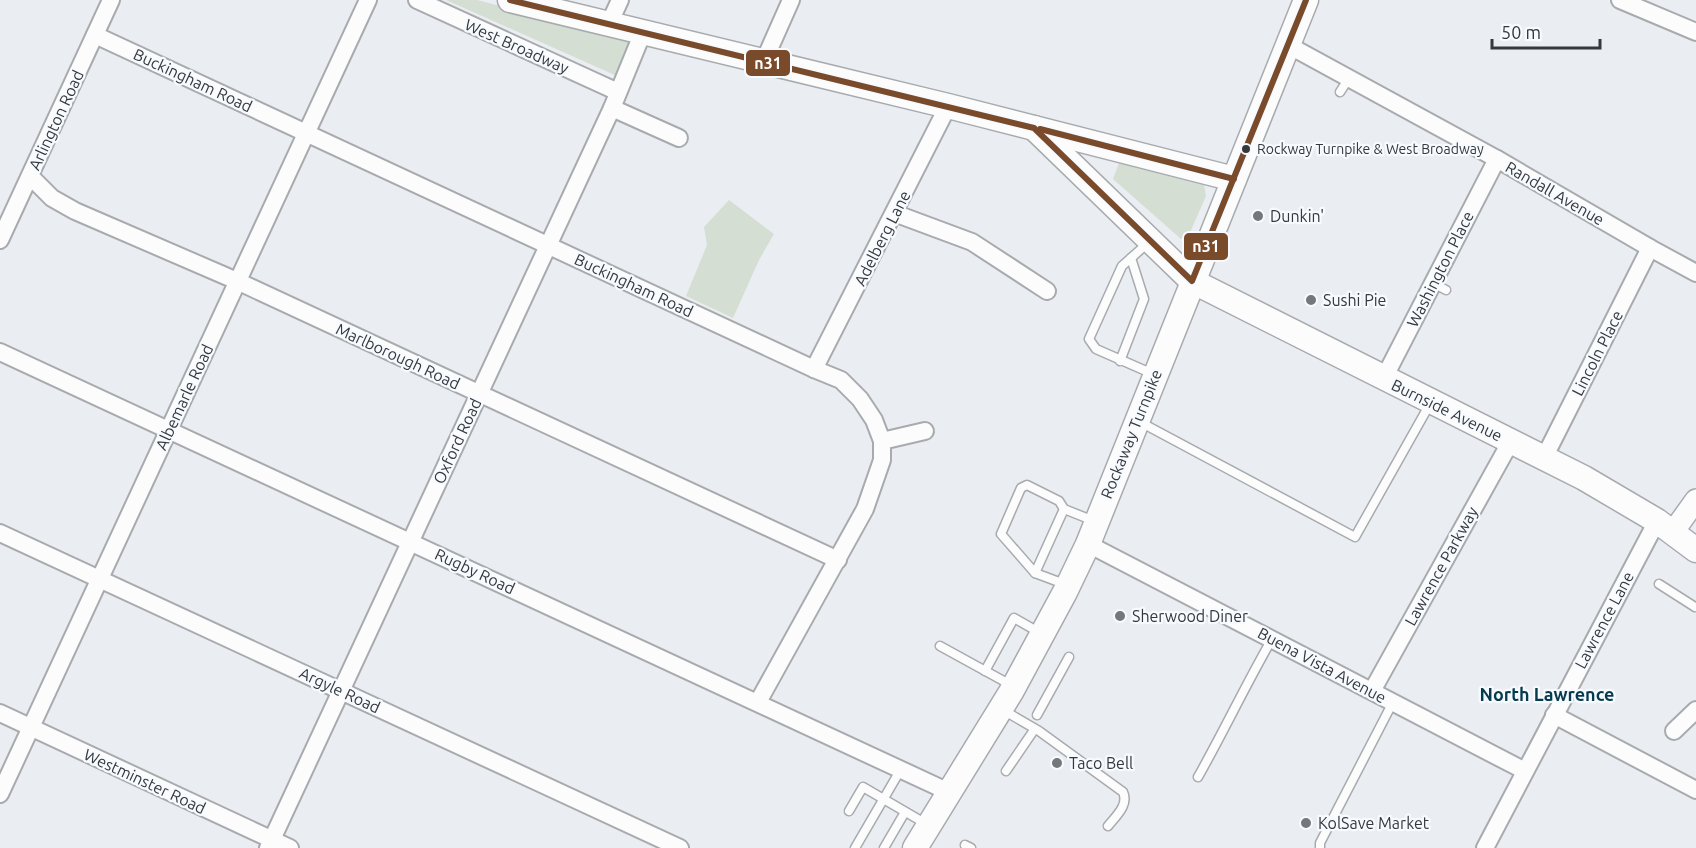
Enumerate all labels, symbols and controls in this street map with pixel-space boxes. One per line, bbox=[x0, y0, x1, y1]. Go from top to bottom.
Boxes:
scale bar bbox=[1492, 12, 1600, 50]
street label: West Broadway bbox=[462, 15, 572, 77]
text: 50 m bbox=[1501, 22, 1541, 42]
street label: Buckingham Road bbox=[131, 45, 255, 115]
line badge: n31 bbox=[745, 49, 791, 77]
text: n31 bbox=[754, 54, 782, 72]
street label: Arlington Road bbox=[25, 67, 87, 173]
place label: Rockway Turnpike & West Broadway bbox=[1257, 141, 1484, 157]
marker: Rockway Turnpike & West Broadway bbox=[1240, 143, 1252, 155]
street label: Randall Avenue bbox=[1503, 157, 1607, 229]
street label: Adelberg Lane bbox=[850, 187, 914, 289]
place label: Dunkin' bbox=[1270, 207, 1324, 225]
street label: Washington Place bbox=[1403, 208, 1477, 330]
marker: Dunkin' bbox=[1251, 209, 1265, 223]
line badge: n31 bbox=[1183, 232, 1229, 261]
text: n31 bbox=[1192, 237, 1220, 255]
street label: Buckingham Road bbox=[572, 250, 696, 320]
place label: Sushi Pie bbox=[1323, 291, 1386, 309]
marker: Sushi Pie bbox=[1304, 293, 1318, 307]
street label: Lincoln Place bbox=[1568, 307, 1626, 399]
street label: Marlborough Road bbox=[333, 319, 463, 393]
street label: Albemarle Road bbox=[152, 341, 216, 453]
street label: Rockaway Turnpike bbox=[1097, 367, 1165, 501]
street label: Burnside Avenue bbox=[1389, 375, 1505, 445]
street label: Oxford Road bbox=[429, 396, 485, 486]
street label: Lawrence Parkway bbox=[1401, 503, 1481, 628]
street label: Rugby Road bbox=[432, 545, 518, 597]
street label: Lawrence Lane bbox=[1571, 569, 1637, 671]
place label: Sherwood Diner bbox=[1132, 607, 1248, 625]
marker: Sherwood Diner bbox=[1113, 609, 1127, 623]
street label: Buena Vista Avenue bbox=[1255, 624, 1389, 706]
street label: Argyle Road bbox=[297, 663, 383, 717]
district label: North Lawrence bbox=[1479, 684, 1615, 704]
street label: Westminster Road bbox=[81, 745, 209, 817]
place label: Taco Bell bbox=[1069, 754, 1133, 772]
marker: Taco Bell bbox=[1050, 756, 1064, 770]
place label: KolSave Market bbox=[1318, 814, 1430, 832]
marker: KolSave Market bbox=[1299, 816, 1313, 830]

